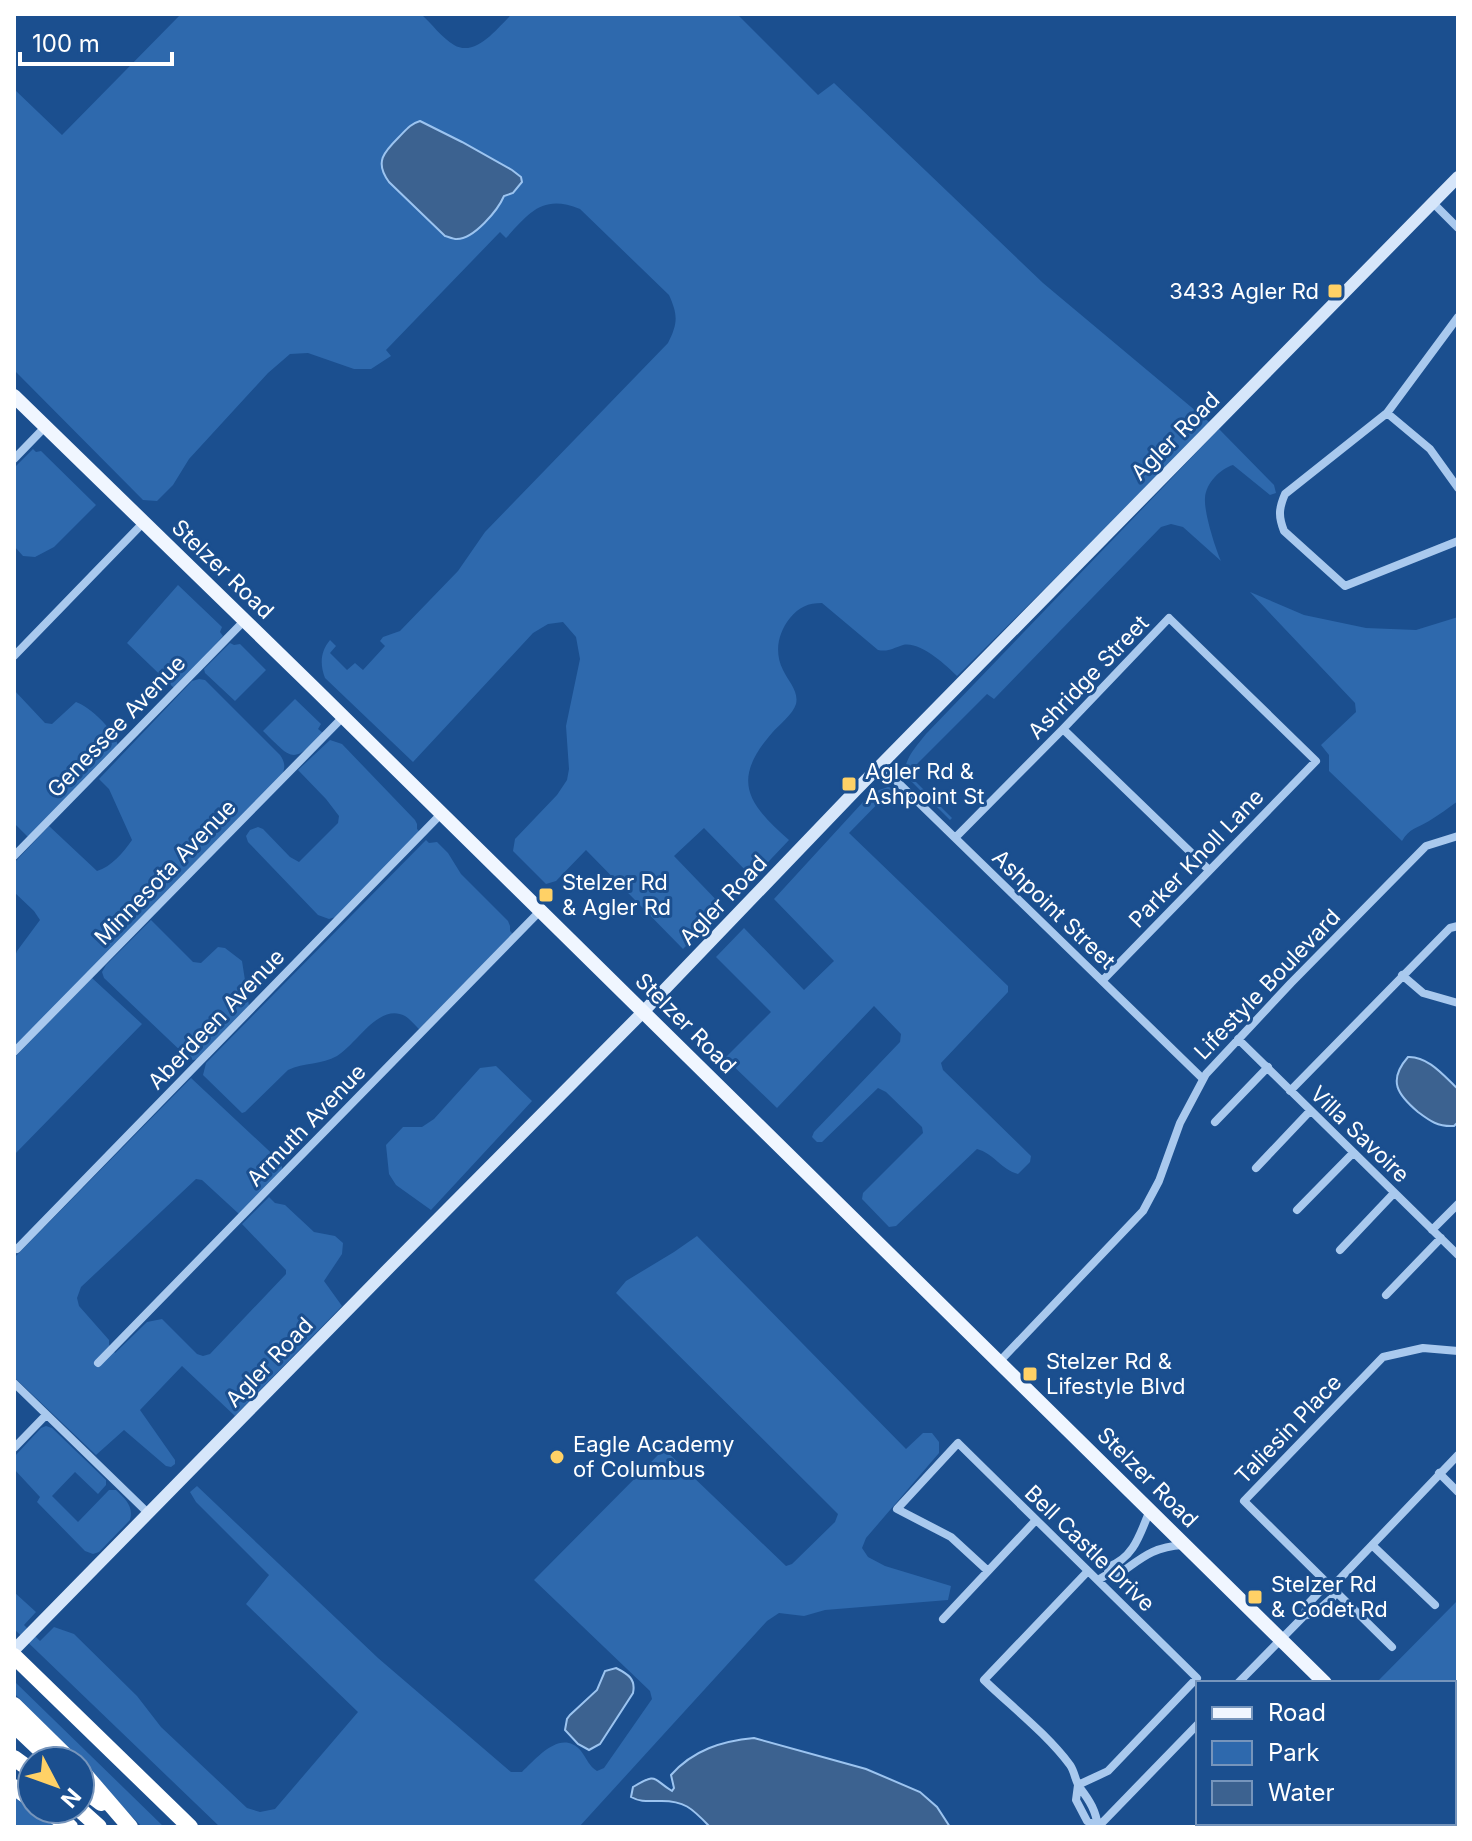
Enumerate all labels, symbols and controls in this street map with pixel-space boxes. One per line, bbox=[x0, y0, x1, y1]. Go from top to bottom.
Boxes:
scale bar bbox=[20, 16, 172, 66]
text: 100 m bbox=[32, 29, 100, 58]
place label: 3433 Agler Rd bbox=[1169, 278, 1319, 304]
marker: 3433 Agler Rd bbox=[1326, 282, 1344, 300]
street label: Agler Road bbox=[1125, 386, 1225, 486]
street label: Stelzer Road bbox=[167, 514, 279, 624]
street label: Ashridge Street bbox=[1022, 610, 1154, 744]
street label: Genessee Avenue bbox=[42, 650, 190, 802]
place label: Agler Rd & Ashpoint St bbox=[865, 758, 985, 809]
marker: Agler Rd & Ashpoint St bbox=[840, 775, 858, 793]
street label: Parker Knoll Lane bbox=[1123, 783, 1269, 933]
street label: Minnesota Avenue bbox=[89, 794, 241, 950]
street label: Ashpoint Street bbox=[987, 844, 1121, 974]
street label: Agler Road bbox=[674, 850, 772, 950]
place label: Stelzer Rd & Agler Rd bbox=[562, 869, 671, 920]
marker: Stelzer Rd & Agler Rd bbox=[537, 886, 555, 904]
street label: Lifestyle Boulevard bbox=[1189, 904, 1345, 1064]
street label: Aberdeen Avenue bbox=[142, 943, 290, 1095]
street label: Stelzer Road bbox=[630, 967, 742, 1079]
street label: Armuth Avenue bbox=[241, 1059, 371, 1191]
street label: Villa Savoire bbox=[1305, 1081, 1415, 1187]
street label: Agler Road bbox=[220, 1312, 318, 1412]
place label: Stelzer Rd & Lifestyle Blvd bbox=[1046, 1348, 1185, 1399]
marker: Stelzer Rd & Lifestyle Blvd bbox=[1021, 1365, 1039, 1383]
street label: Taliesin Place bbox=[1229, 1369, 1347, 1489]
street label: Stelzer Road bbox=[1092, 1421, 1204, 1533]
place label: Eagle Academy of Columbus bbox=[573, 1431, 734, 1482]
marker: Eagle Academy of Columbus bbox=[548, 1448, 566, 1466]
street label: Bell Castle Drive bbox=[1020, 1480, 1160, 1616]
place label: Stelzer Rd & Codet Rd bbox=[1271, 1571, 1388, 1622]
marker: Stelzer Rd & Codet Rd bbox=[1246, 1588, 1264, 1606]
legend bbox=[1196, 1681, 1456, 1825]
text: Road bbox=[1268, 1698, 1326, 1727]
text: Park bbox=[1268, 1738, 1319, 1767]
north arrow bbox=[16, 1745, 96, 1825]
text: Water bbox=[1268, 1778, 1335, 1807]
text: N bbox=[56, 1783, 86, 1813]

